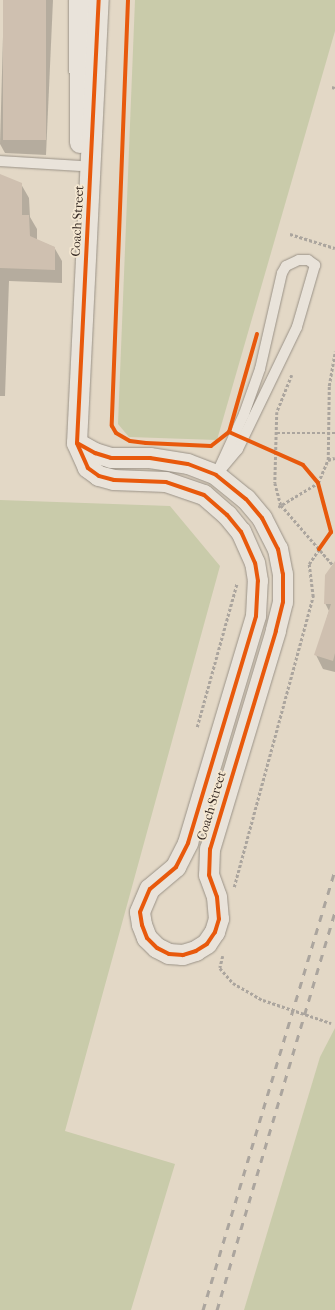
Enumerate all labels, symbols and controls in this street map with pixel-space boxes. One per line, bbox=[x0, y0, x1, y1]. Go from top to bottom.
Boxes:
street label: Coach Street bbox=[68, 185, 88, 257]
street label: Coach Street bbox=[194, 770, 230, 842]

